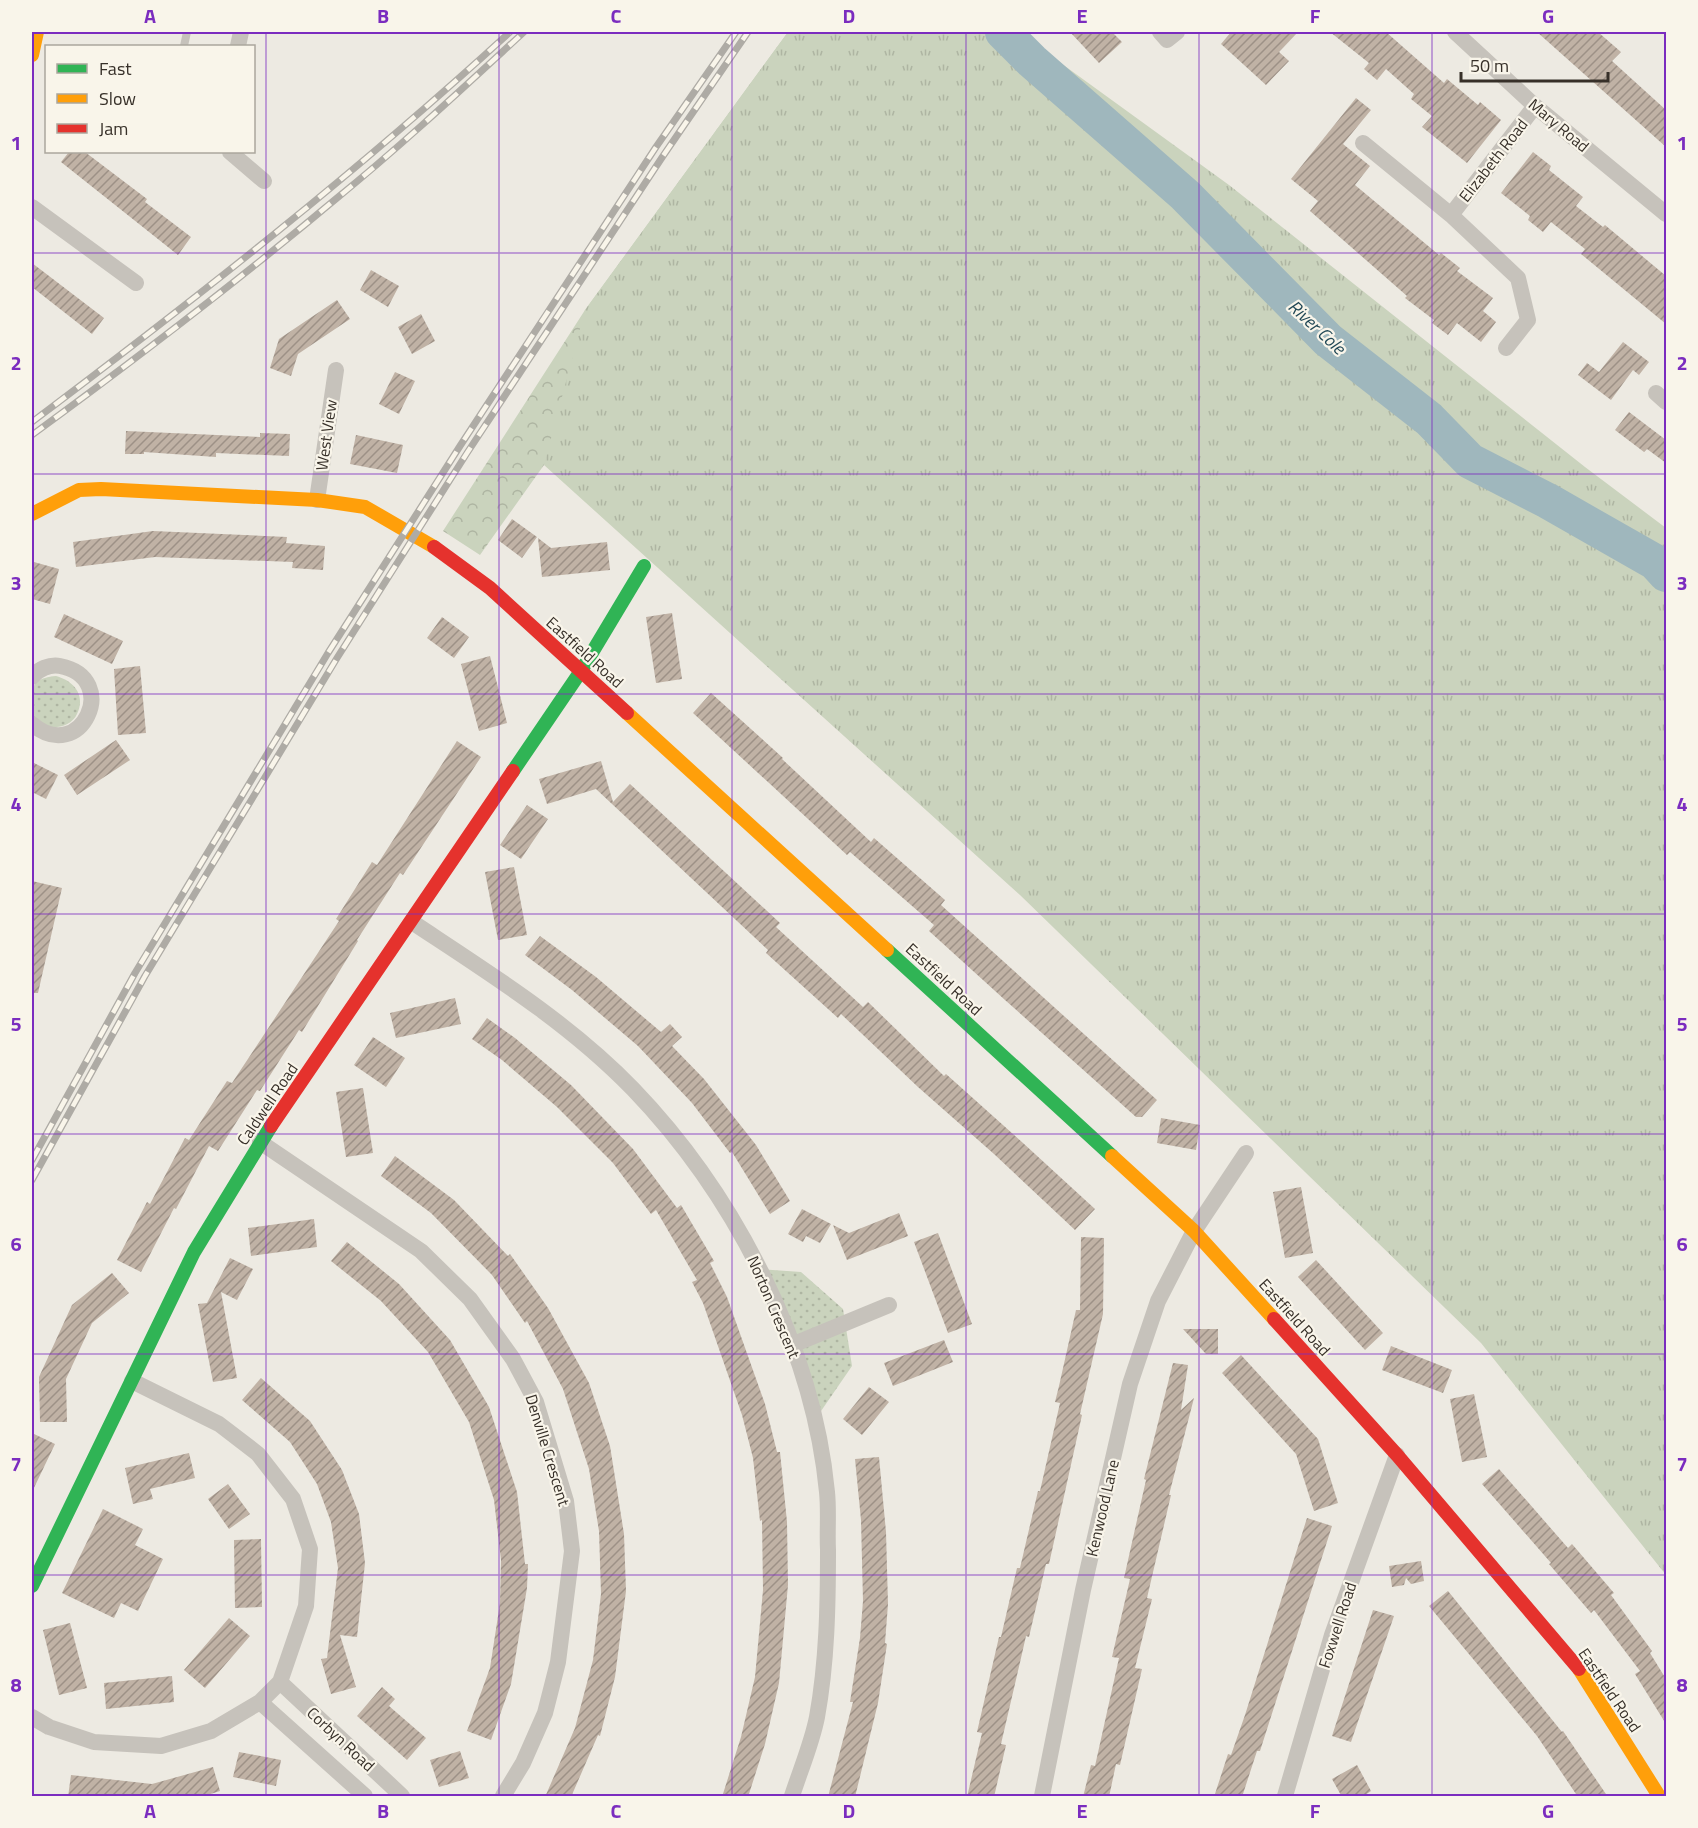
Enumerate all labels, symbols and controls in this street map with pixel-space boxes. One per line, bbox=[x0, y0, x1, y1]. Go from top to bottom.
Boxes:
text: A bbox=[144, 0, 156, 31]
text: B bbox=[377, 0, 389, 31]
text: C bbox=[611, 0, 622, 31]
text: D bbox=[843, 0, 855, 31]
text: E bbox=[1076, 0, 1088, 31]
text: F bbox=[1310, 0, 1321, 31]
text: G bbox=[1542, 0, 1554, 31]
legend bbox=[45, 45, 255, 153]
scale bar bbox=[1461, 45, 1608, 83]
text: 50 m bbox=[1470, 52, 1509, 79]
text: Fast bbox=[99, 55, 132, 82]
text: Slow bbox=[99, 85, 136, 112]
street label: Mary Road bbox=[1523, 92, 1595, 158]
street label: Elizabeth Road bbox=[1453, 113, 1533, 207]
text: Jam bbox=[99, 115, 128, 142]
text: 1 bbox=[10, 127, 22, 158]
text: 1 bbox=[1676, 127, 1688, 158]
water label: River Cole bbox=[1282, 293, 1353, 362]
text: 2 bbox=[10, 347, 22, 378]
text: 2 bbox=[1676, 347, 1688, 378]
street label: West View bbox=[309, 398, 343, 472]
text: 3 bbox=[10, 567, 22, 598]
text: 3 bbox=[1676, 567, 1688, 598]
street label: Eastfield Road bbox=[541, 611, 629, 693]
text: 4 bbox=[10, 788, 22, 819]
text: 4 bbox=[1676, 788, 1688, 819]
street label: Eastfield Road bbox=[900, 937, 988, 1021]
text: 5 bbox=[10, 1008, 22, 1039]
text: 5 bbox=[1676, 1008, 1688, 1039]
street label: Caldwell Road bbox=[231, 1058, 303, 1150]
text: 6 bbox=[10, 1228, 22, 1259]
text: 6 bbox=[1676, 1228, 1688, 1259]
street label: Norton Crescent bbox=[742, 1252, 807, 1362]
street label: Eastfield Road bbox=[1254, 1273, 1336, 1361]
street label: Denville Crescent bbox=[520, 1391, 577, 1509]
text: 7 bbox=[10, 1448, 22, 1479]
text: 7 bbox=[1676, 1448, 1688, 1479]
street label: Kenwood Lane bbox=[1079, 1457, 1125, 1559]
street label: Foxwell Road bbox=[1312, 1579, 1362, 1671]
street label: Eastfield Road bbox=[1573, 1643, 1647, 1737]
text: 8 bbox=[10, 1669, 22, 1700]
text: 8 bbox=[1676, 1669, 1688, 1700]
street label: Corbyn Road bbox=[302, 1701, 380, 1777]
text: A bbox=[144, 1795, 156, 1826]
text: B bbox=[377, 1795, 389, 1826]
text: C bbox=[611, 1795, 622, 1826]
text: D bbox=[843, 1795, 855, 1826]
text: E bbox=[1076, 1795, 1088, 1826]
text: F bbox=[1310, 1795, 1321, 1826]
text: G bbox=[1542, 1795, 1554, 1826]

